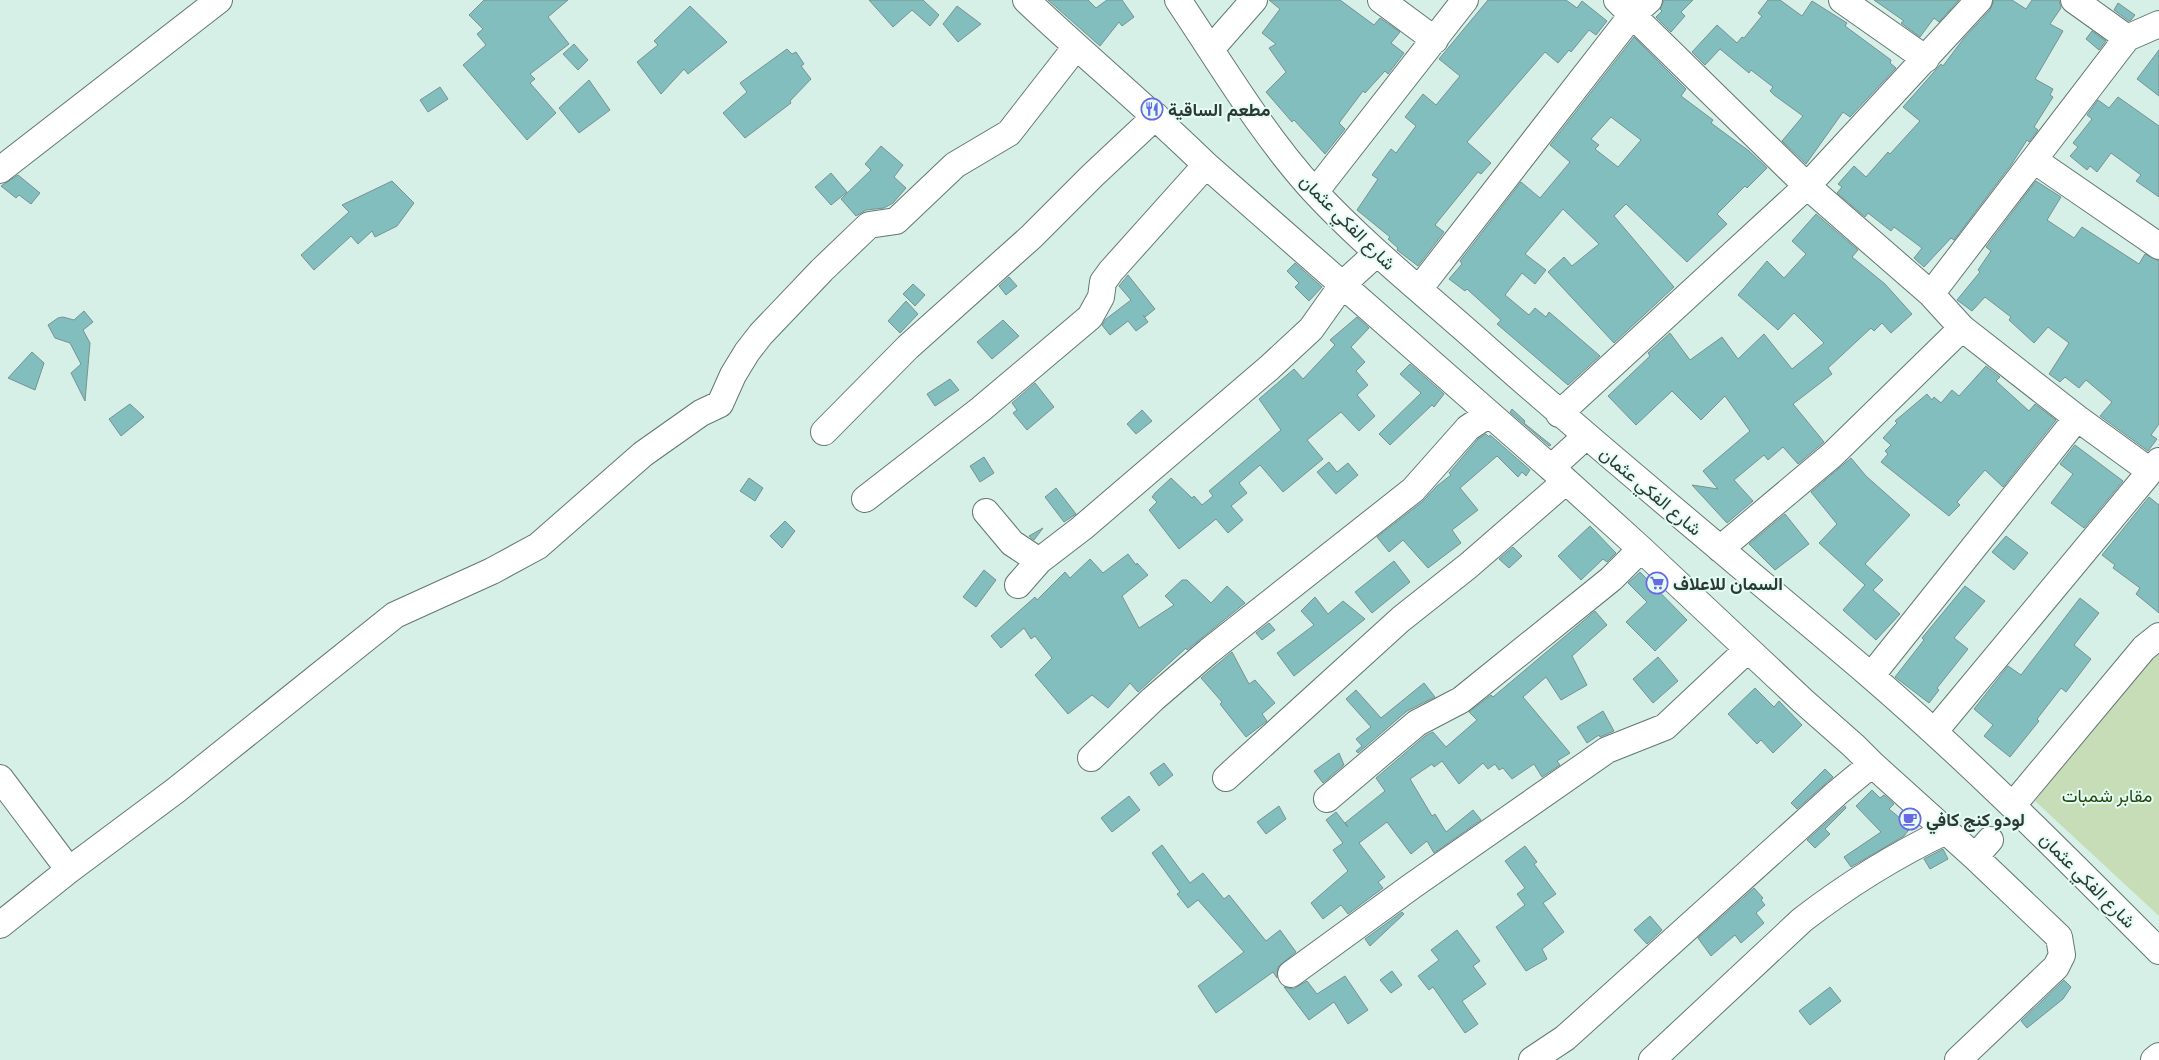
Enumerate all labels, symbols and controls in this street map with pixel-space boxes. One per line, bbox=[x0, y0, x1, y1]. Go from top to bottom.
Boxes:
place label: مطعم الساقية bbox=[1168, 96, 1271, 123]
restaurant icon: مطعم الساقية bbox=[1140, 97, 1164, 121]
street label: شارع الفكي عثمان bbox=[1292, 168, 1402, 278]
street label: شارع الفكي عثمان bbox=[1593, 440, 1708, 543]
place label: السمان للاعلاف bbox=[1673, 570, 1783, 597]
supermarket icon: السمان للاعلاف bbox=[1645, 571, 1669, 595]
park label: مقابر شمبات bbox=[2062, 782, 2152, 809]
place label: لودو كنج كافي bbox=[1926, 806, 2025, 835]
cafe icon: لودو كنج كافي bbox=[1898, 807, 1922, 831]
street label: شارع الفكي عثمان bbox=[2032, 826, 2142, 936]

